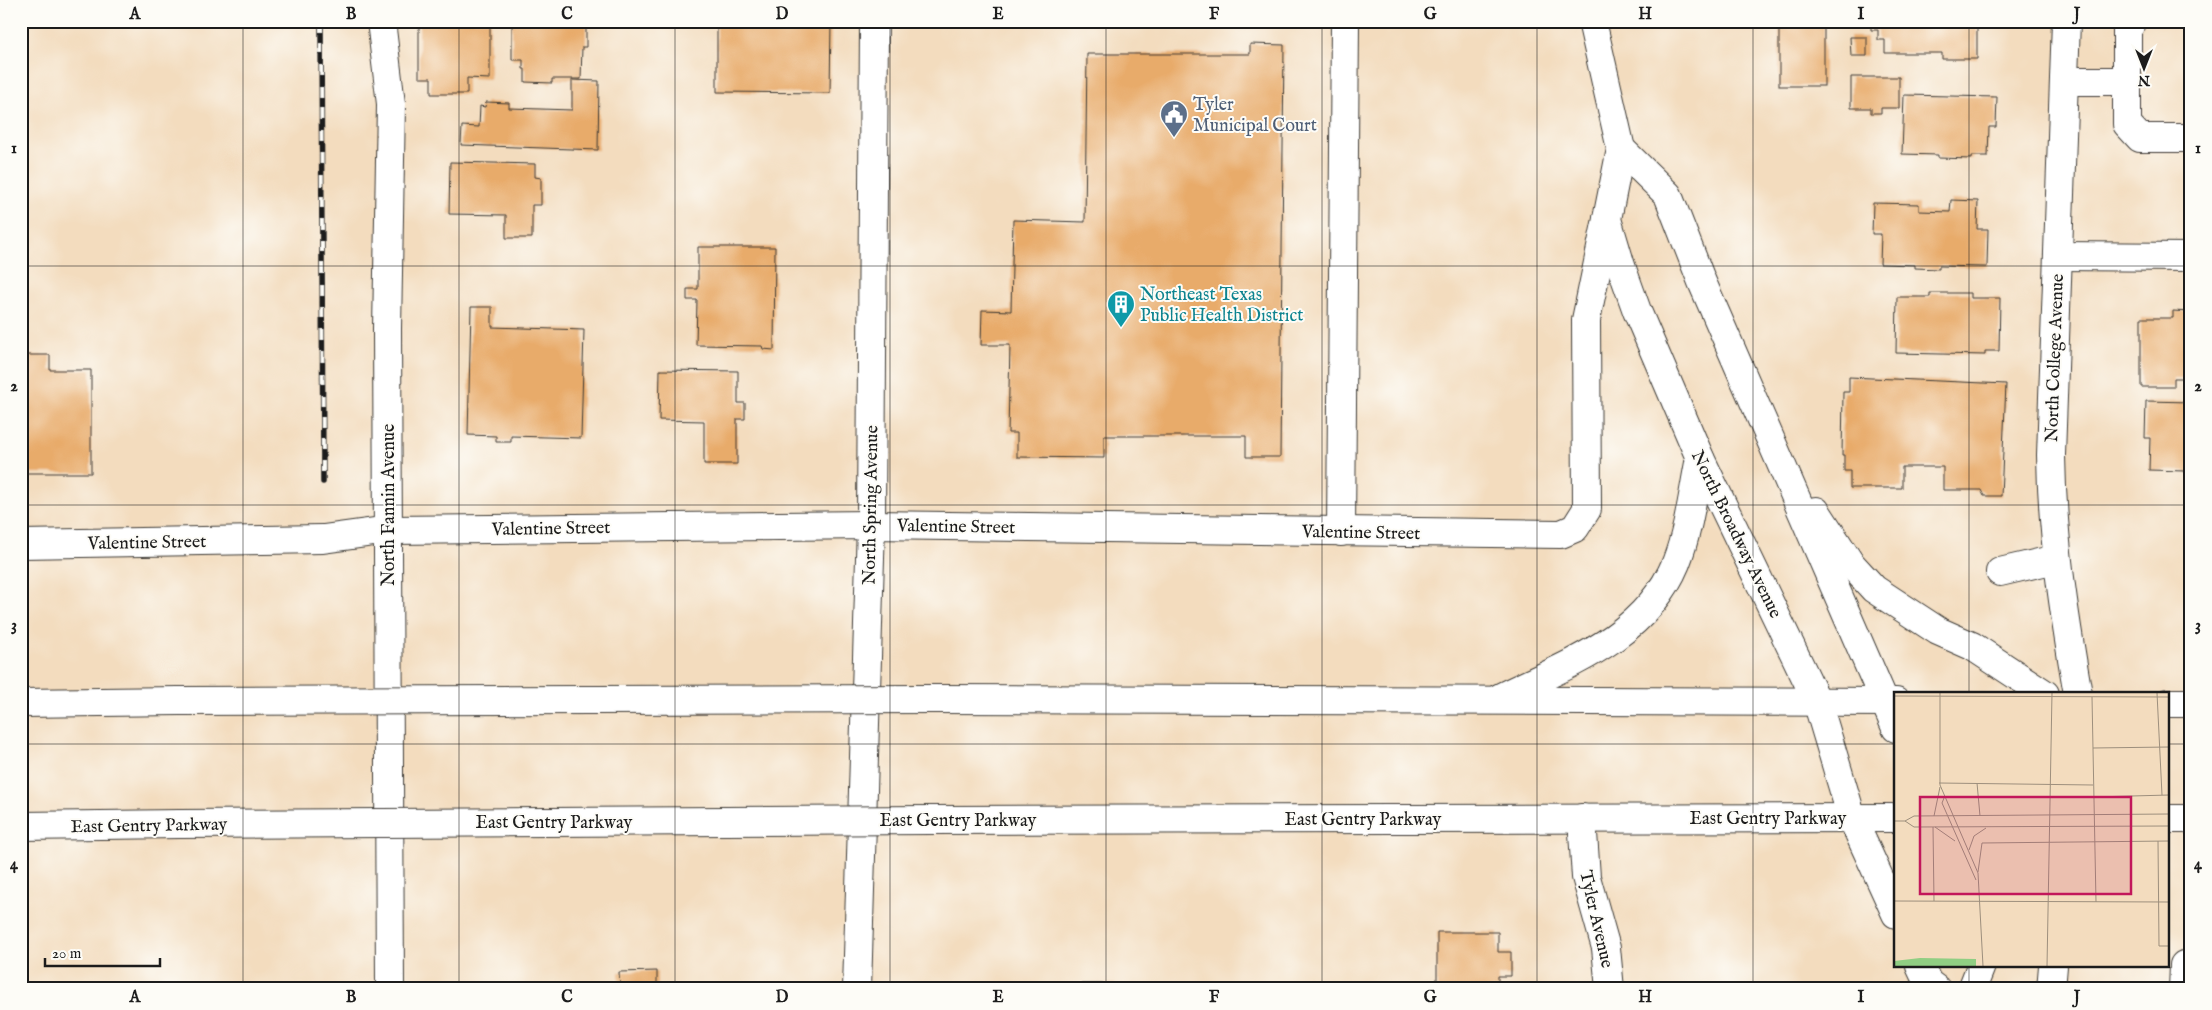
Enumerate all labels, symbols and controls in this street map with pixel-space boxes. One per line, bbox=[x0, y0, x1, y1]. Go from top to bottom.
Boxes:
text: A bbox=[129, 5, 142, 25]
text: B bbox=[346, 5, 357, 25]
text: C bbox=[561, 5, 573, 25]
text: D bbox=[776, 5, 789, 25]
text: E bbox=[992, 5, 1004, 25]
text: F bbox=[1209, 5, 1220, 25]
text: G bbox=[1424, 5, 1437, 25]
text: H bbox=[1638, 5, 1652, 25]
text: I bbox=[1858, 5, 1865, 25]
text: J bbox=[2072, 5, 2081, 25]
north arrow bbox=[2120, 42, 2170, 92]
text: N bbox=[2138, 71, 2151, 89]
place label: Tyler Municipal Court bbox=[1193, 94, 1317, 138]
public building icon: Tyler Municipal Court bbox=[1159, 99, 1189, 138]
text: 1 bbox=[11, 139, 17, 159]
text: 1 bbox=[2195, 139, 2201, 159]
street label: North College Avenue bbox=[2041, 273, 2070, 443]
place label: Northeast Texas Public Health District bbox=[1140, 284, 1304, 328]
building icon: Northeast Texas Public Health District bbox=[1106, 289, 1136, 328]
text: 2 bbox=[10, 377, 18, 397]
text: 2 bbox=[2194, 377, 2202, 397]
street label: North Fannin Avenue bbox=[378, 424, 401, 586]
street label: North Spring Avenue bbox=[859, 425, 884, 585]
street label: North Broadway Avenue bbox=[1685, 447, 1786, 622]
street label: Valentine Street bbox=[896, 515, 1015, 540]
street label: Valentine Street bbox=[491, 517, 610, 542]
street label: Valentine Street bbox=[1301, 521, 1420, 546]
street label: Valentine Street bbox=[87, 531, 206, 556]
text: 3 bbox=[11, 616, 17, 636]
text: 3 bbox=[2195, 616, 2201, 636]
inset map bbox=[1894, 692, 2170, 968]
street label: East Gentry Parkway bbox=[1690, 808, 1847, 831]
street label: East Gentry Parkway bbox=[1285, 809, 1442, 832]
street label: East Gentry Parkway bbox=[880, 810, 1037, 833]
street label: East Gentry Parkway bbox=[476, 812, 633, 835]
street label: East Gentry Parkway bbox=[70, 814, 228, 839]
text: 4 bbox=[10, 855, 19, 875]
text: 4 bbox=[2194, 855, 2203, 875]
street label: Tyler Avenue bbox=[1573, 868, 1618, 970]
scale bar bbox=[45, 935, 160, 967]
text: 20 m bbox=[52, 944, 82, 963]
text: A bbox=[129, 988, 142, 1008]
text: B bbox=[346, 988, 357, 1008]
text: C bbox=[561, 988, 573, 1008]
text: D bbox=[776, 988, 789, 1008]
text: E bbox=[992, 988, 1004, 1008]
text: F bbox=[1209, 988, 1220, 1008]
text: G bbox=[1424, 988, 1437, 1008]
text: H bbox=[1638, 988, 1652, 1008]
text: I bbox=[1858, 988, 1865, 1008]
text: J bbox=[2072, 988, 2081, 1008]

